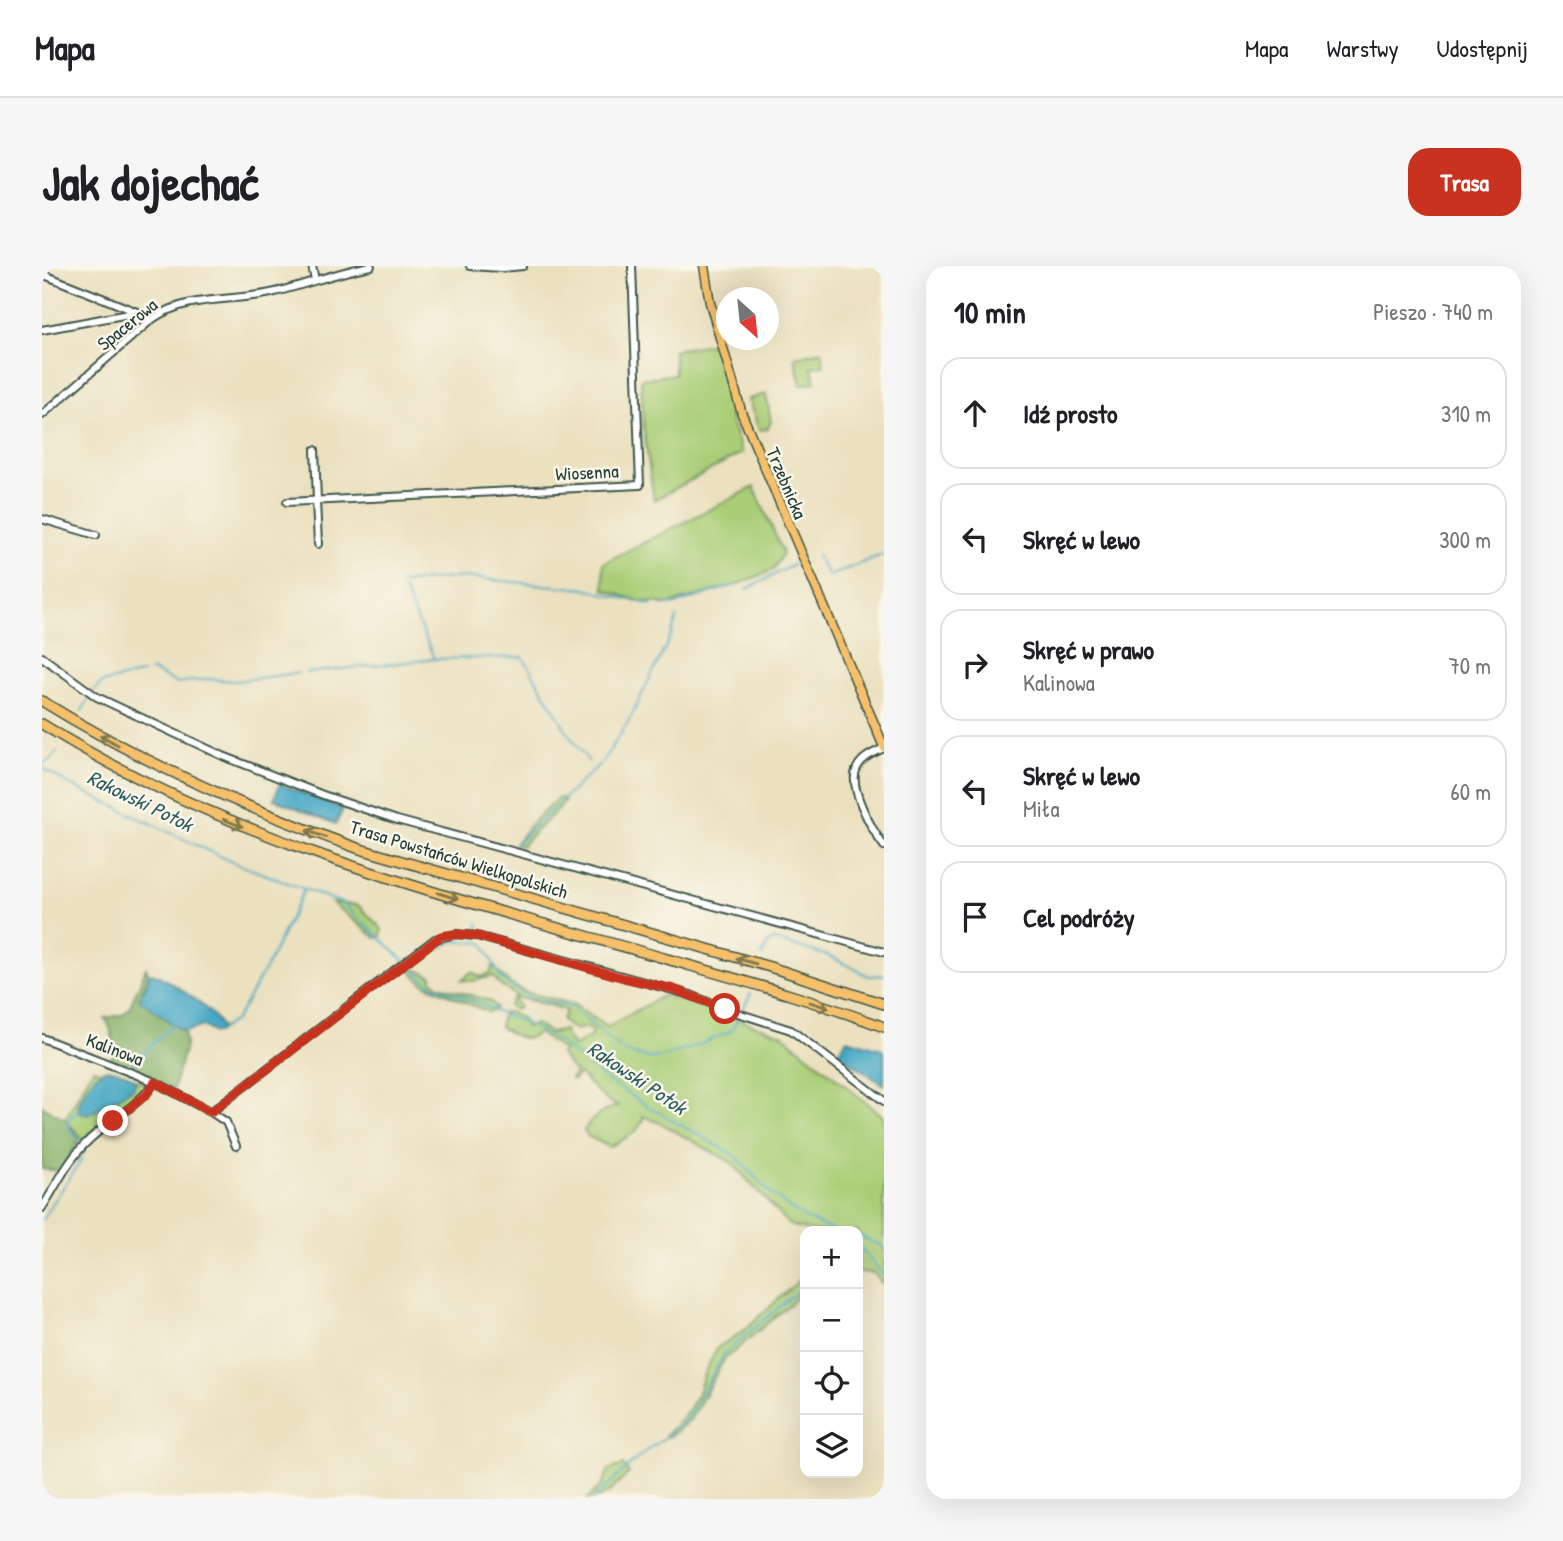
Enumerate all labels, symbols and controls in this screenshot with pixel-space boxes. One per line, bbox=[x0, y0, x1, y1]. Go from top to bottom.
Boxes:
text: Mapa bbox=[35, 26, 95, 70]
text: Mapa bbox=[1245, 32, 1288, 64]
text: Warstwy bbox=[1326, 32, 1399, 64]
text: Udostępnij bbox=[1437, 32, 1528, 64]
button: Trasa bbox=[1408, 148, 1521, 216]
text: Jak dojechać bbox=[42, 149, 259, 215]
north arrow bbox=[716, 287, 779, 350]
street label: Spacerowa bbox=[91, 291, 163, 356]
text: 10 min bbox=[954, 292, 1026, 332]
text: Pieszo · 740 m bbox=[1373, 296, 1493, 327]
icon: ahead bbox=[956, 394, 994, 432]
text: Idź prosto bbox=[1023, 396, 1117, 431]
text: 310 m bbox=[1441, 398, 1491, 429]
street label: Trzebnicka bbox=[760, 443, 814, 523]
street label: Wiosenna bbox=[555, 457, 620, 487]
icon: left bbox=[956, 520, 994, 558]
text: Skręć w lewo bbox=[1023, 522, 1140, 557]
text: 300 m bbox=[1439, 524, 1491, 555]
text: Skręć w prawo bbox=[1023, 632, 1154, 667]
icon: right bbox=[956, 646, 994, 684]
text: 70 m bbox=[1448, 650, 1491, 681]
text: Kalinowa bbox=[1023, 667, 1095, 698]
one-way arrow bbox=[100, 733, 120, 747]
text: Skręć w lewo bbox=[1023, 758, 1140, 793]
water label: Rakowski Potok bbox=[83, 763, 200, 840]
icon: left bbox=[956, 772, 994, 810]
text: 60 m bbox=[1451, 776, 1491, 807]
text: Miła bbox=[1023, 793, 1060, 824]
street label: Trasa Powstańców Wielkopolskich bbox=[347, 813, 571, 905]
one-way arrow bbox=[222, 818, 243, 831]
one-way arrow bbox=[306, 827, 328, 839]
one-way arrow bbox=[437, 890, 459, 903]
icon: arrive bbox=[956, 898, 994, 936]
text: Cel podróży bbox=[1023, 900, 1135, 935]
one-way arrow bbox=[735, 953, 757, 966]
route start bbox=[709, 993, 740, 1024]
one-way arrow bbox=[808, 999, 830, 1012]
street label: Kalinowa bbox=[83, 1026, 148, 1072]
water label: Rakowski Potok bbox=[582, 1034, 695, 1123]
route end bbox=[97, 1105, 128, 1136]
map controls bbox=[800, 1226, 863, 1478]
button: + bbox=[800, 1226, 863, 1289]
button: − bbox=[800, 1289, 863, 1352]
button: locate bbox=[800, 1352, 863, 1415]
button: layers bbox=[800, 1415, 863, 1478]

